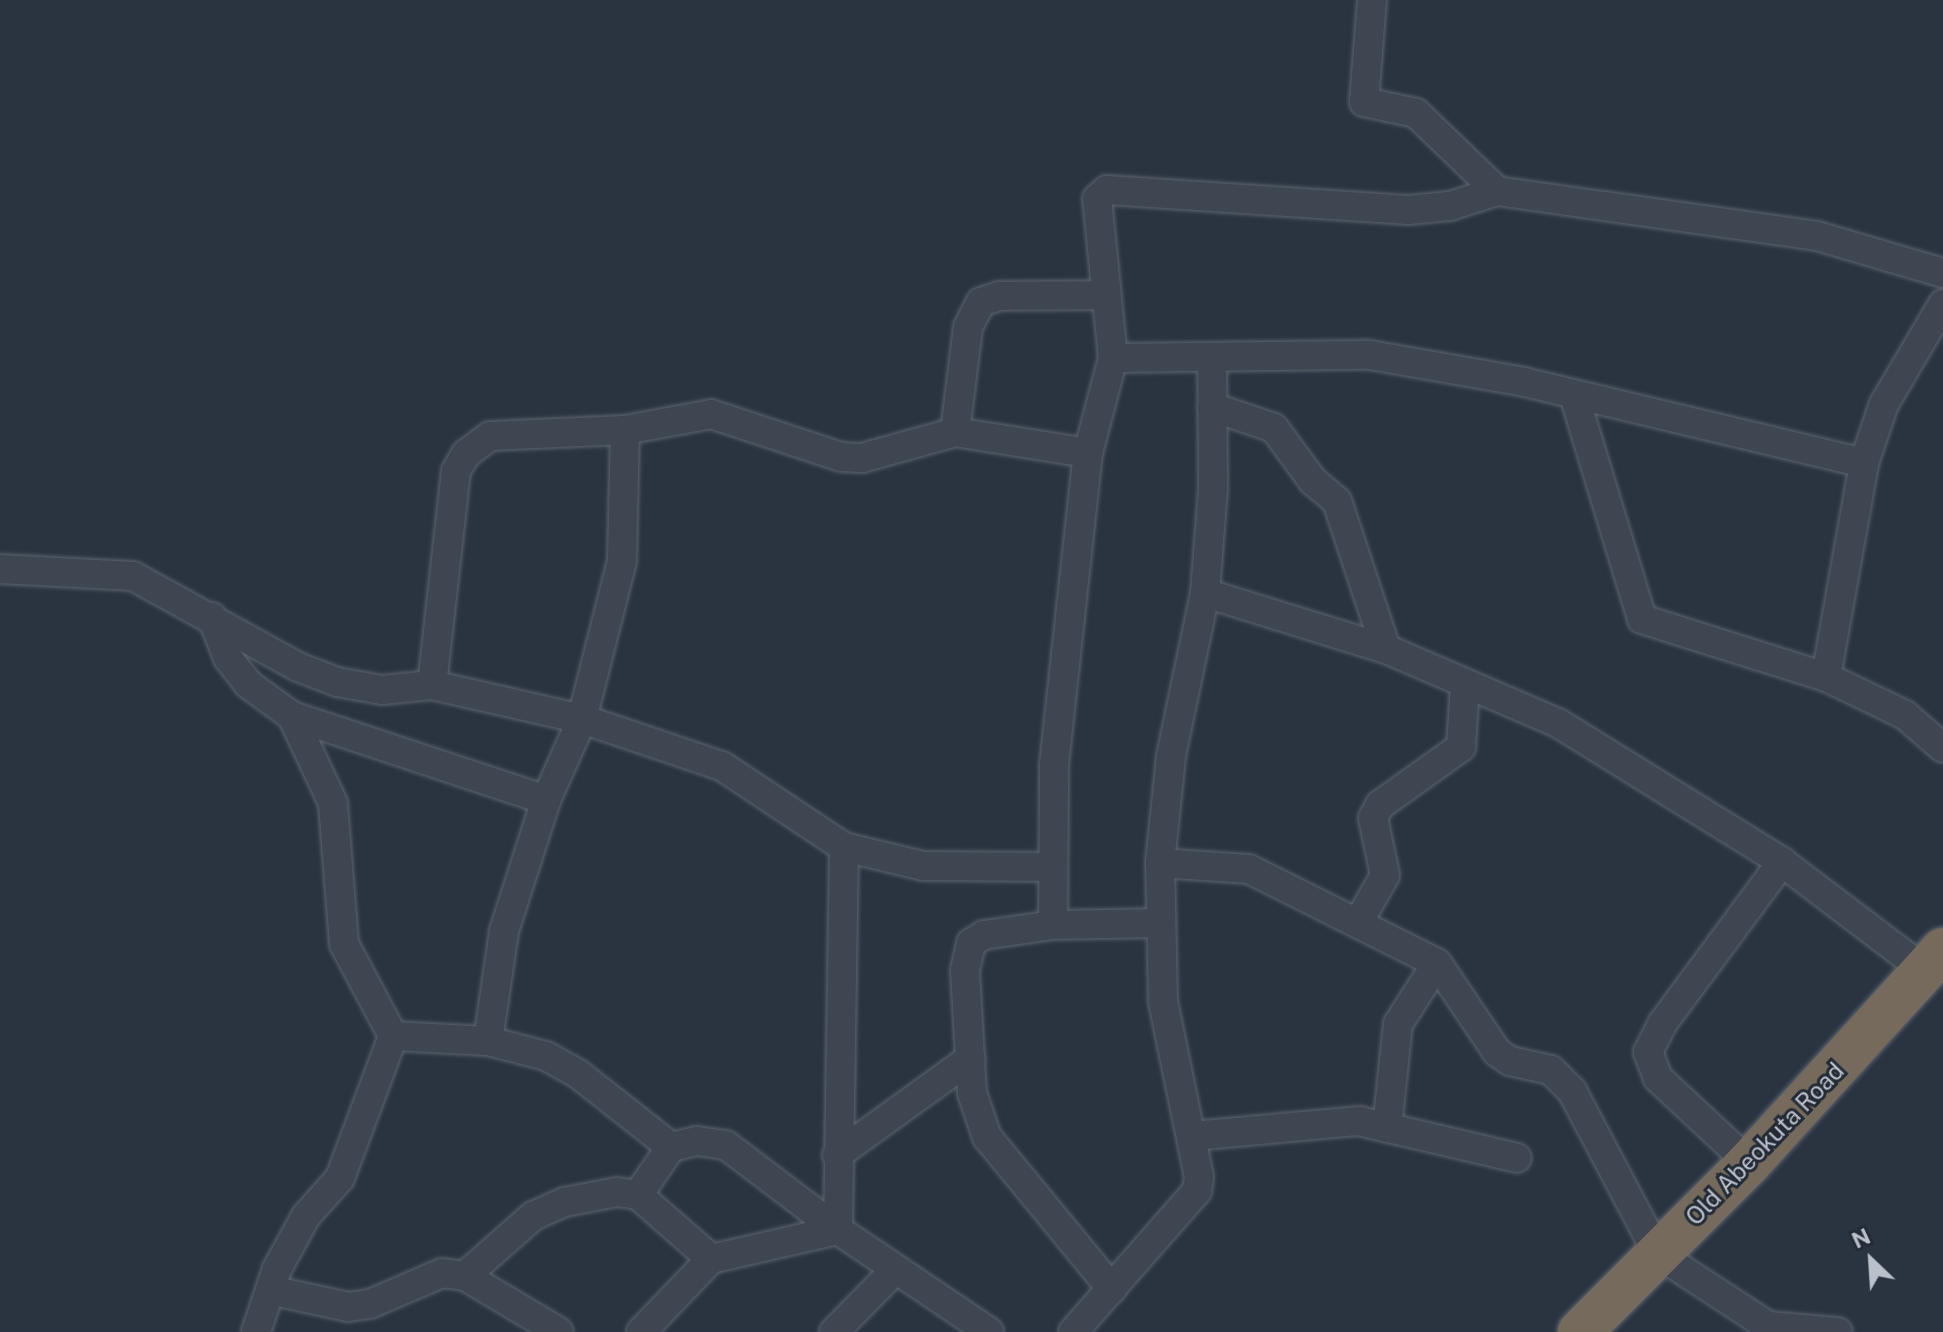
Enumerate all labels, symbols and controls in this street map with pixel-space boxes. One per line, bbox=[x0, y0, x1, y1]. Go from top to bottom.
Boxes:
street label: Old Abeokuta Road bbox=[1680, 1057, 1850, 1231]
north arrow bbox=[1831, 1220, 1911, 1300]
text: N bbox=[1848, 1223, 1874, 1254]

